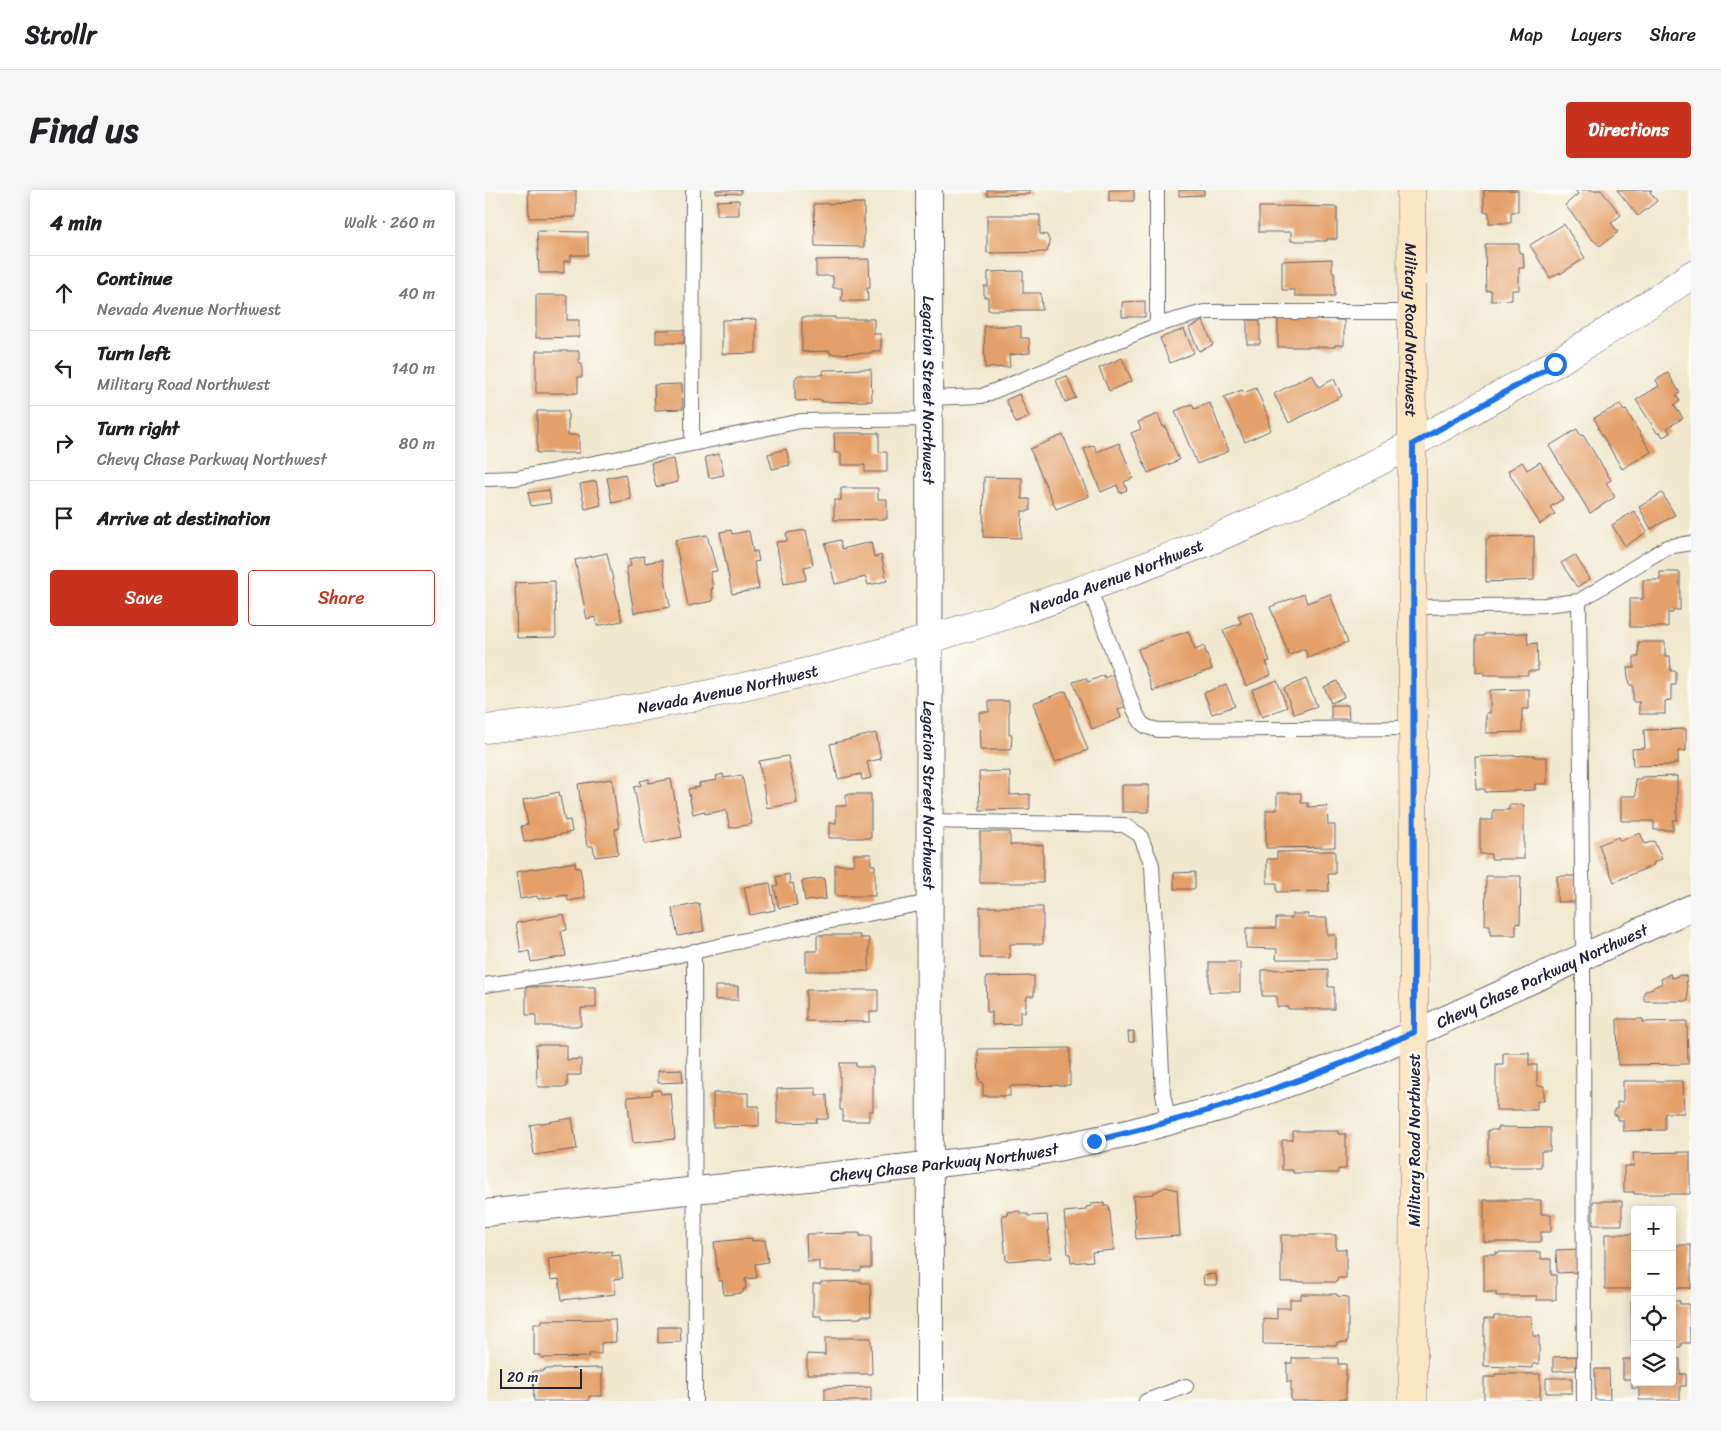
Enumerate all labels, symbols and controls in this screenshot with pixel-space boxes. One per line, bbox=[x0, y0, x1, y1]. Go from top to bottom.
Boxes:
text: Strollr bbox=[25, 14, 96, 56]
text: Map bbox=[1510, 19, 1543, 51]
text: Layers bbox=[1571, 19, 1622, 51]
text: Share bbox=[1650, 19, 1696, 51]
text: Find us bbox=[30, 99, 138, 161]
button: Directions bbox=[1566, 102, 1691, 158]
text: 4 min bbox=[50, 204, 102, 242]
text: Walk · 260 m bbox=[344, 208, 435, 237]
street label: Military Road Northwest bbox=[1397, 243, 1426, 417]
text: Continue bbox=[97, 262, 173, 295]
icon: ahead bbox=[50, 279, 78, 307]
text: 40 m bbox=[398, 279, 435, 308]
text: Nevada Avenue Northwest bbox=[97, 295, 281, 324]
street label: Legation Street Northwest bbox=[915, 296, 944, 485]
text: Turn left bbox=[97, 337, 170, 370]
route start bbox=[1544, 353, 1567, 376]
icon: left bbox=[50, 354, 78, 382]
text: 140 m bbox=[392, 354, 435, 383]
text: Military Road Northwest bbox=[97, 370, 271, 399]
text: Turn right bbox=[97, 412, 179, 445]
icon: right bbox=[50, 429, 78, 457]
text: 80 m bbox=[399, 429, 435, 458]
text: Chevy Chase Parkway Northwest bbox=[97, 445, 327, 474]
text: Arrive at destination bbox=[97, 502, 270, 535]
icon: arrive bbox=[50, 504, 78, 532]
street label: Nevada Avenue Northwest bbox=[1025, 530, 1208, 621]
button: Save bbox=[50, 570, 238, 626]
button: Share bbox=[248, 570, 435, 626]
street label: Nevada Avenue Northwest bbox=[635, 655, 821, 722]
street label: Legation Street Northwest bbox=[915, 701, 944, 890]
street label: Chevy Chase Parkway Northwest bbox=[1431, 915, 1653, 1036]
street label: Military Road Northwest bbox=[1400, 1053, 1429, 1227]
route end bbox=[1083, 1130, 1106, 1153]
street label: Chevy Chase Parkway Northwest bbox=[828, 1133, 1062, 1190]
map controls bbox=[1631, 1206, 1676, 1386]
button: + bbox=[1631, 1206, 1676, 1251]
button: − bbox=[1631, 1251, 1676, 1296]
button: locate bbox=[1631, 1296, 1676, 1341]
button: layers bbox=[1631, 1341, 1676, 1386]
text: 20 m bbox=[507, 1365, 538, 1390]
scale bar bbox=[500, 1366, 583, 1389]

